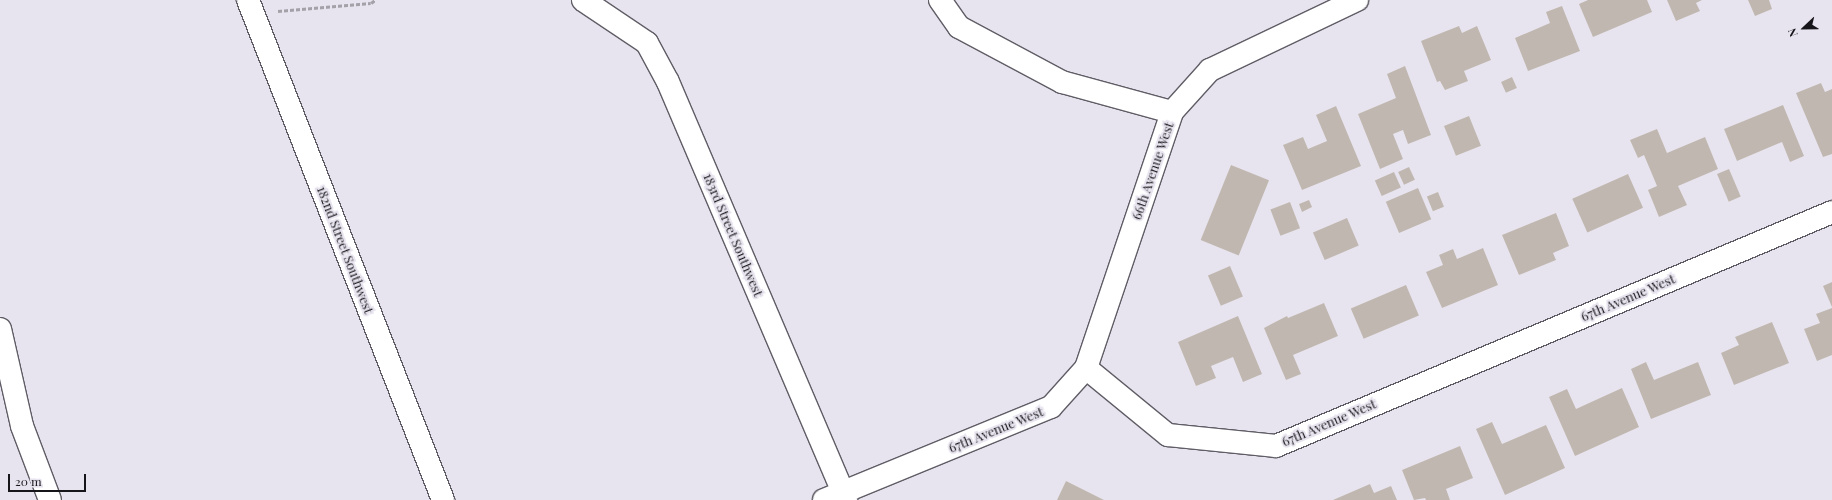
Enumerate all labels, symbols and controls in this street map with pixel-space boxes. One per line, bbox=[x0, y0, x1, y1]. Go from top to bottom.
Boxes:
north arrow bbox=[1784, 8, 1824, 48]
text: N bbox=[1784, 26, 1801, 39]
street label: 66th Avenue West bbox=[1129, 120, 1177, 222]
street label: 183rd Street Southwest bbox=[700, 171, 766, 299]
street label: 182nd Street Southwest bbox=[313, 184, 377, 316]
street label: 67th Avenue West bbox=[1578, 271, 1678, 325]
street label: 67th Avenue West bbox=[1279, 396, 1379, 450]
street label: 67th Avenue West bbox=[946, 404, 1046, 456]
scale bar bbox=[10, 466, 88, 492]
text: 20 m bbox=[15, 473, 42, 489]

